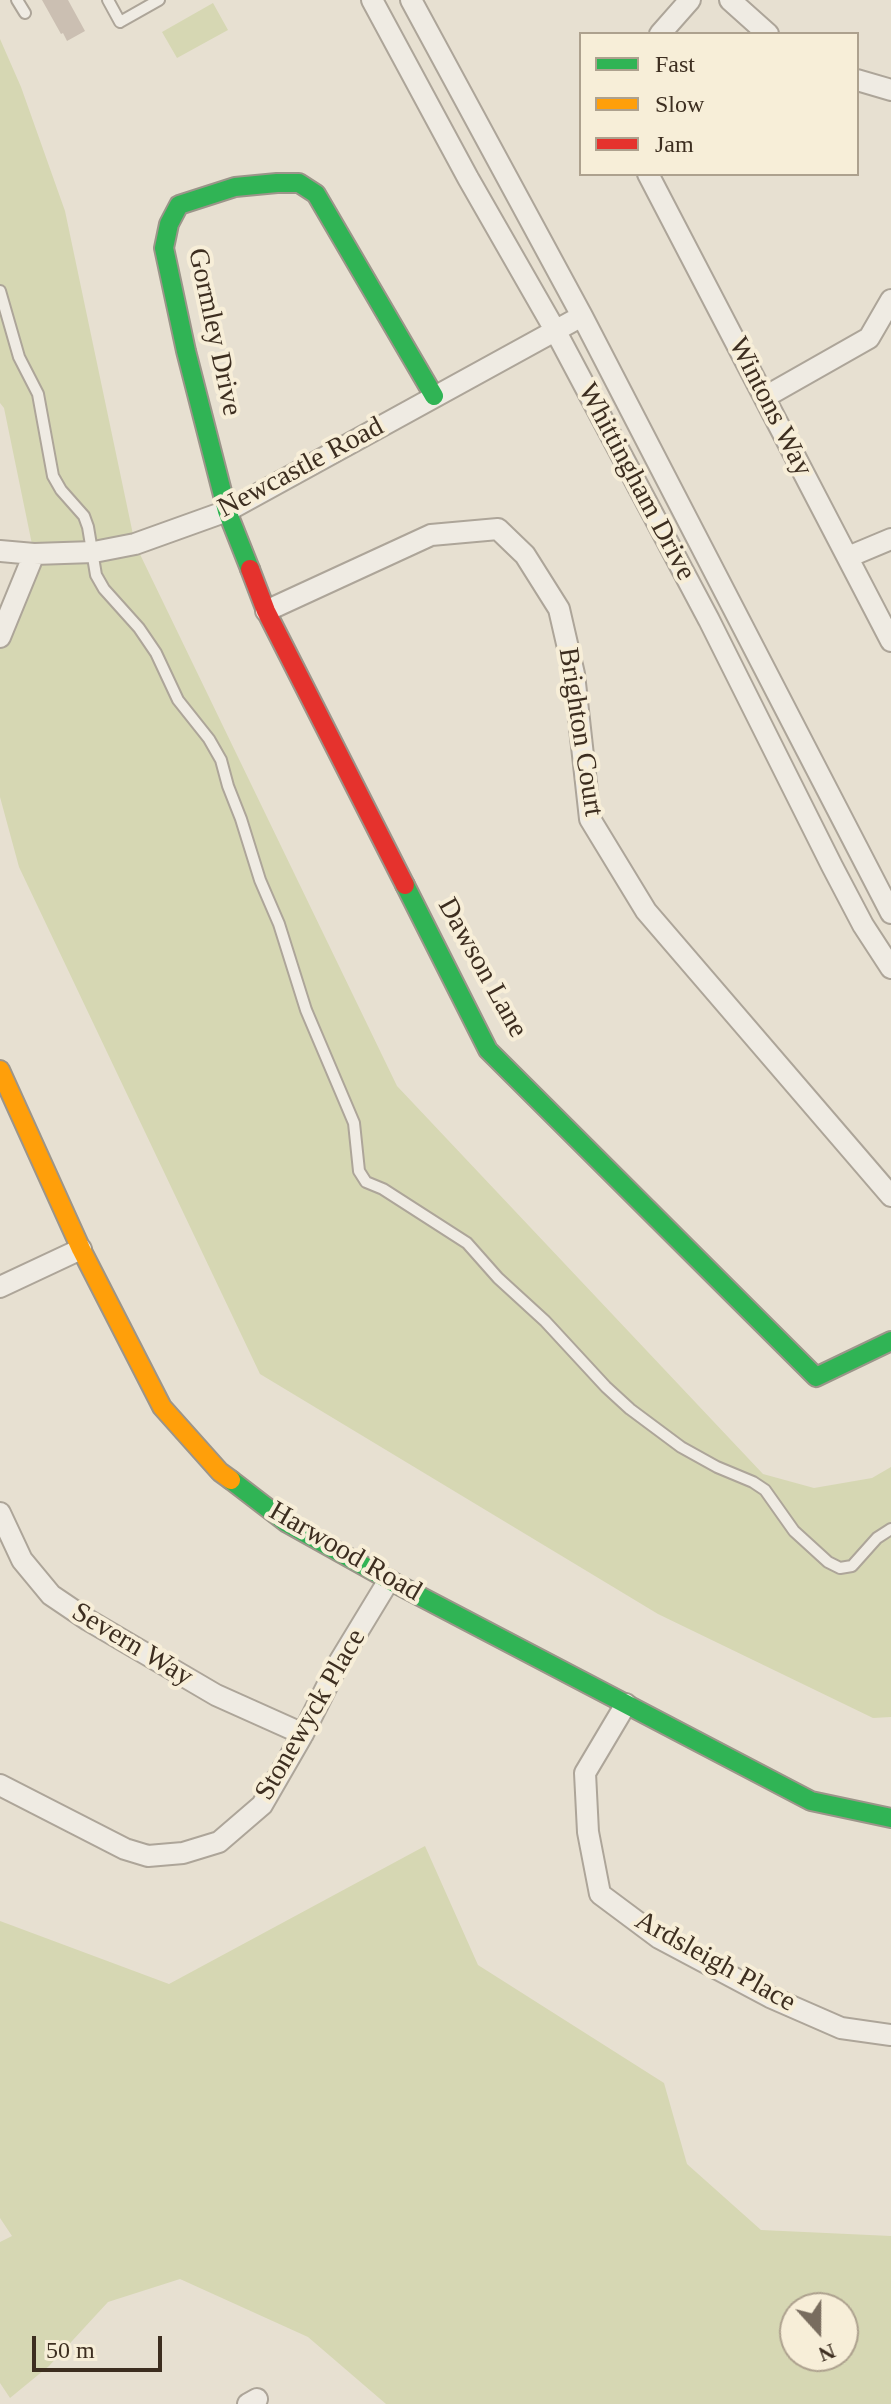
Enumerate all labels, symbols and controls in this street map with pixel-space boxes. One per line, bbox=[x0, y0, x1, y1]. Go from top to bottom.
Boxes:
legend bbox=[579, 32, 859, 176]
text: Fast bbox=[655, 51, 695, 77]
text: Slow bbox=[655, 91, 704, 117]
text: Jam bbox=[655, 131, 694, 157]
street label: Gormley Drive bbox=[180, 245, 248, 419]
street label: Wintons Way bbox=[721, 332, 819, 482]
street label: Whittingham Drive bbox=[570, 378, 702, 586]
street label: Newcastle Road bbox=[212, 410, 390, 526]
street label: Brighton Court bbox=[550, 645, 610, 819]
street label: Dawson Lane bbox=[430, 892, 534, 1044]
street label: Harwood Road bbox=[263, 1495, 427, 1609]
street label: Severn Way bbox=[65, 1596, 199, 1694]
street label: Stonewyck Place bbox=[248, 1623, 374, 1807]
street label: Ardsleigh Place bbox=[629, 1904, 801, 2020]
north arrow bbox=[779, 2292, 859, 2372]
scale bar bbox=[36, 2320, 166, 2370]
text: 50 m bbox=[46, 2337, 95, 2363]
text: N bbox=[815, 2338, 839, 2368]

